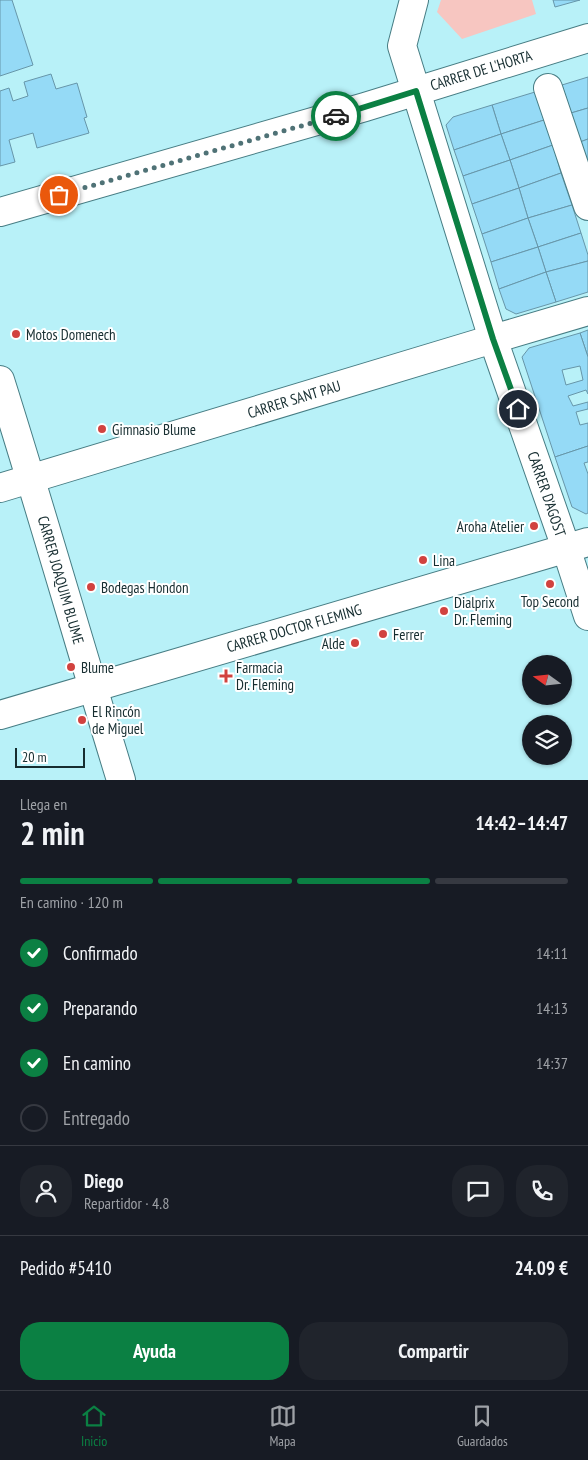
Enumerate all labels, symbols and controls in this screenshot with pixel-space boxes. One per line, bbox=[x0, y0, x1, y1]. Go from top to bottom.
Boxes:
street label: CARRER DE L'HORTA bbox=[428, 45, 535, 95]
courier bbox=[311, 91, 361, 141]
icon: car bbox=[322, 102, 350, 130]
pin bbox=[38, 174, 80, 216]
icon: bag bbox=[45, 181, 73, 209]
place label: Motos Domenech bbox=[26, 325, 116, 344]
marker: Motos Domenech bbox=[10, 328, 22, 340]
street label: CARRER SANT PAU bbox=[245, 376, 343, 422]
pin bbox=[497, 388, 539, 430]
icon: home bbox=[504, 395, 532, 423]
place label: Gimnasio Blume bbox=[112, 420, 196, 439]
marker: Gimnasio Blume bbox=[96, 423, 108, 435]
street label: CARRER D'AGOST bbox=[524, 449, 571, 539]
street label: CARRER JOAQUIM BLUME bbox=[34, 514, 88, 646]
place label: Aroha Atelier bbox=[457, 517, 525, 536]
marker: Aroha Atelier bbox=[528, 520, 540, 532]
place label: Lina bbox=[433, 551, 455, 570]
marker: Lina bbox=[417, 554, 429, 566]
place label: Bodegas Hondon bbox=[101, 578, 189, 597]
marker: Top Second bbox=[544, 578, 556, 590]
marker: Bodegas Hondon bbox=[85, 581, 97, 593]
place label: Top Second bbox=[521, 592, 579, 611]
place label: Dialprix Dr. Fleming bbox=[454, 593, 512, 629]
street label: CARRER DOCTOR FLEMING bbox=[224, 600, 364, 656]
marker: Dialprix Dr. Fleming bbox=[438, 605, 450, 617]
place label: Ferrer bbox=[393, 625, 425, 644]
marker: Ferrer bbox=[377, 628, 389, 640]
place label: Alde bbox=[322, 634, 345, 653]
marker: Alde bbox=[349, 637, 361, 649]
north arrow bbox=[522, 655, 572, 705]
map controls bbox=[522, 655, 572, 765]
place label: Blume bbox=[81, 658, 114, 677]
place label: Farmacia Dr. Fleming bbox=[236, 658, 294, 694]
marker: Blume bbox=[65, 661, 77, 673]
marker: Farmacia Dr. Fleming bbox=[220, 670, 232, 682]
place label: El Rincón de Miguel bbox=[92, 702, 144, 738]
marker: El Rincón de Miguel bbox=[76, 714, 88, 726]
button: layers bbox=[522, 715, 572, 765]
scale bar bbox=[15, 745, 85, 768]
text: 20 m bbox=[22, 748, 47, 766]
text: Llega en bbox=[20, 794, 67, 814]
text: 14:42–14:47 bbox=[475, 811, 568, 835]
text: 2 min bbox=[20, 812, 85, 854]
text: En camino · 120 m bbox=[20, 892, 123, 912]
icon: check bbox=[20, 939, 48, 967]
text: Confirmado bbox=[63, 941, 138, 965]
text: 14:11 bbox=[536, 943, 568, 963]
icon: check bbox=[20, 994, 48, 1022]
text: Preparando bbox=[63, 996, 138, 1020]
text: 14:13 bbox=[536, 998, 568, 1018]
icon: check bbox=[20, 1049, 48, 1077]
text: En camino bbox=[63, 1051, 131, 1075]
text: 14:37 bbox=[536, 1053, 568, 1073]
text: Entregado bbox=[63, 1106, 130, 1130]
button: person bbox=[20, 1165, 72, 1217]
button: chat bbox=[452, 1165, 504, 1217]
button: phone bbox=[516, 1165, 568, 1217]
text: Diego bbox=[84, 1169, 123, 1193]
text: Repartidor · 4.8 bbox=[84, 1193, 169, 1213]
text: Pedido #5410 bbox=[20, 1256, 111, 1280]
text: 24.09 € bbox=[515, 1256, 568, 1280]
button: Ayuda bbox=[20, 1322, 289, 1380]
button: Compartir bbox=[299, 1322, 568, 1380]
tab: Inicio bbox=[80, 1402, 108, 1450]
tab: Mapa bbox=[269, 1402, 297, 1450]
tab: Guardados bbox=[457, 1402, 508, 1450]

